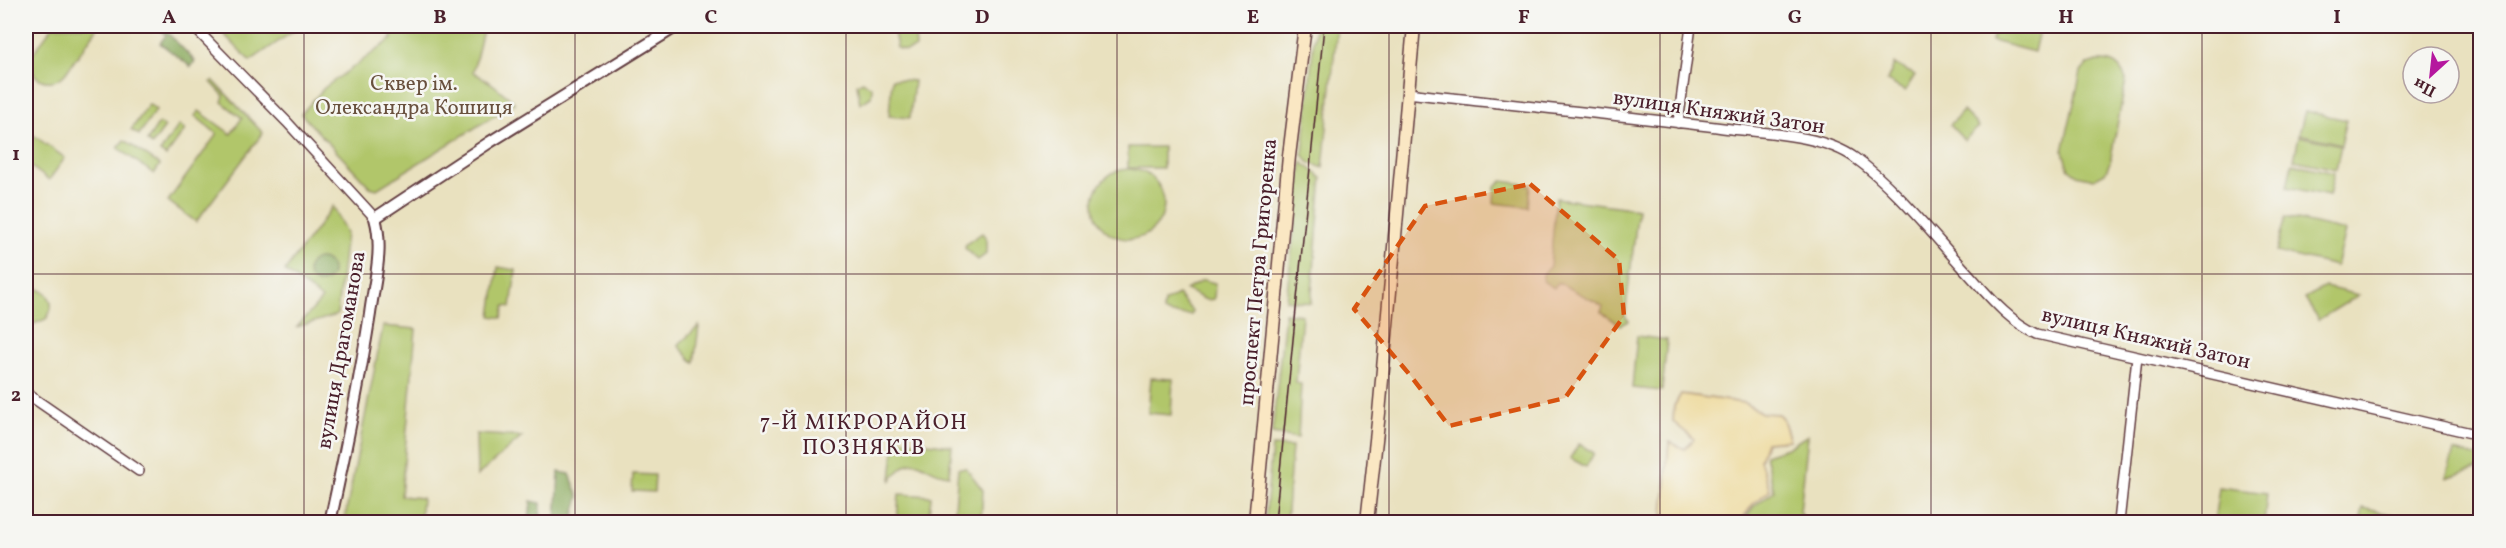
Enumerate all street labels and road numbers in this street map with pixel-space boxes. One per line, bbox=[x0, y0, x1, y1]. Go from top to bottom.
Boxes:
street label: вулиця Княжий Затон bbox=[1611, 84, 1827, 142]
street label: проспект Петра Григоренка bbox=[1233, 137, 1285, 407]
street label: вулиця Драгоманова bbox=[310, 249, 374, 451]
street label: вулиця Княжий Затон bbox=[2039, 301, 2253, 377]

